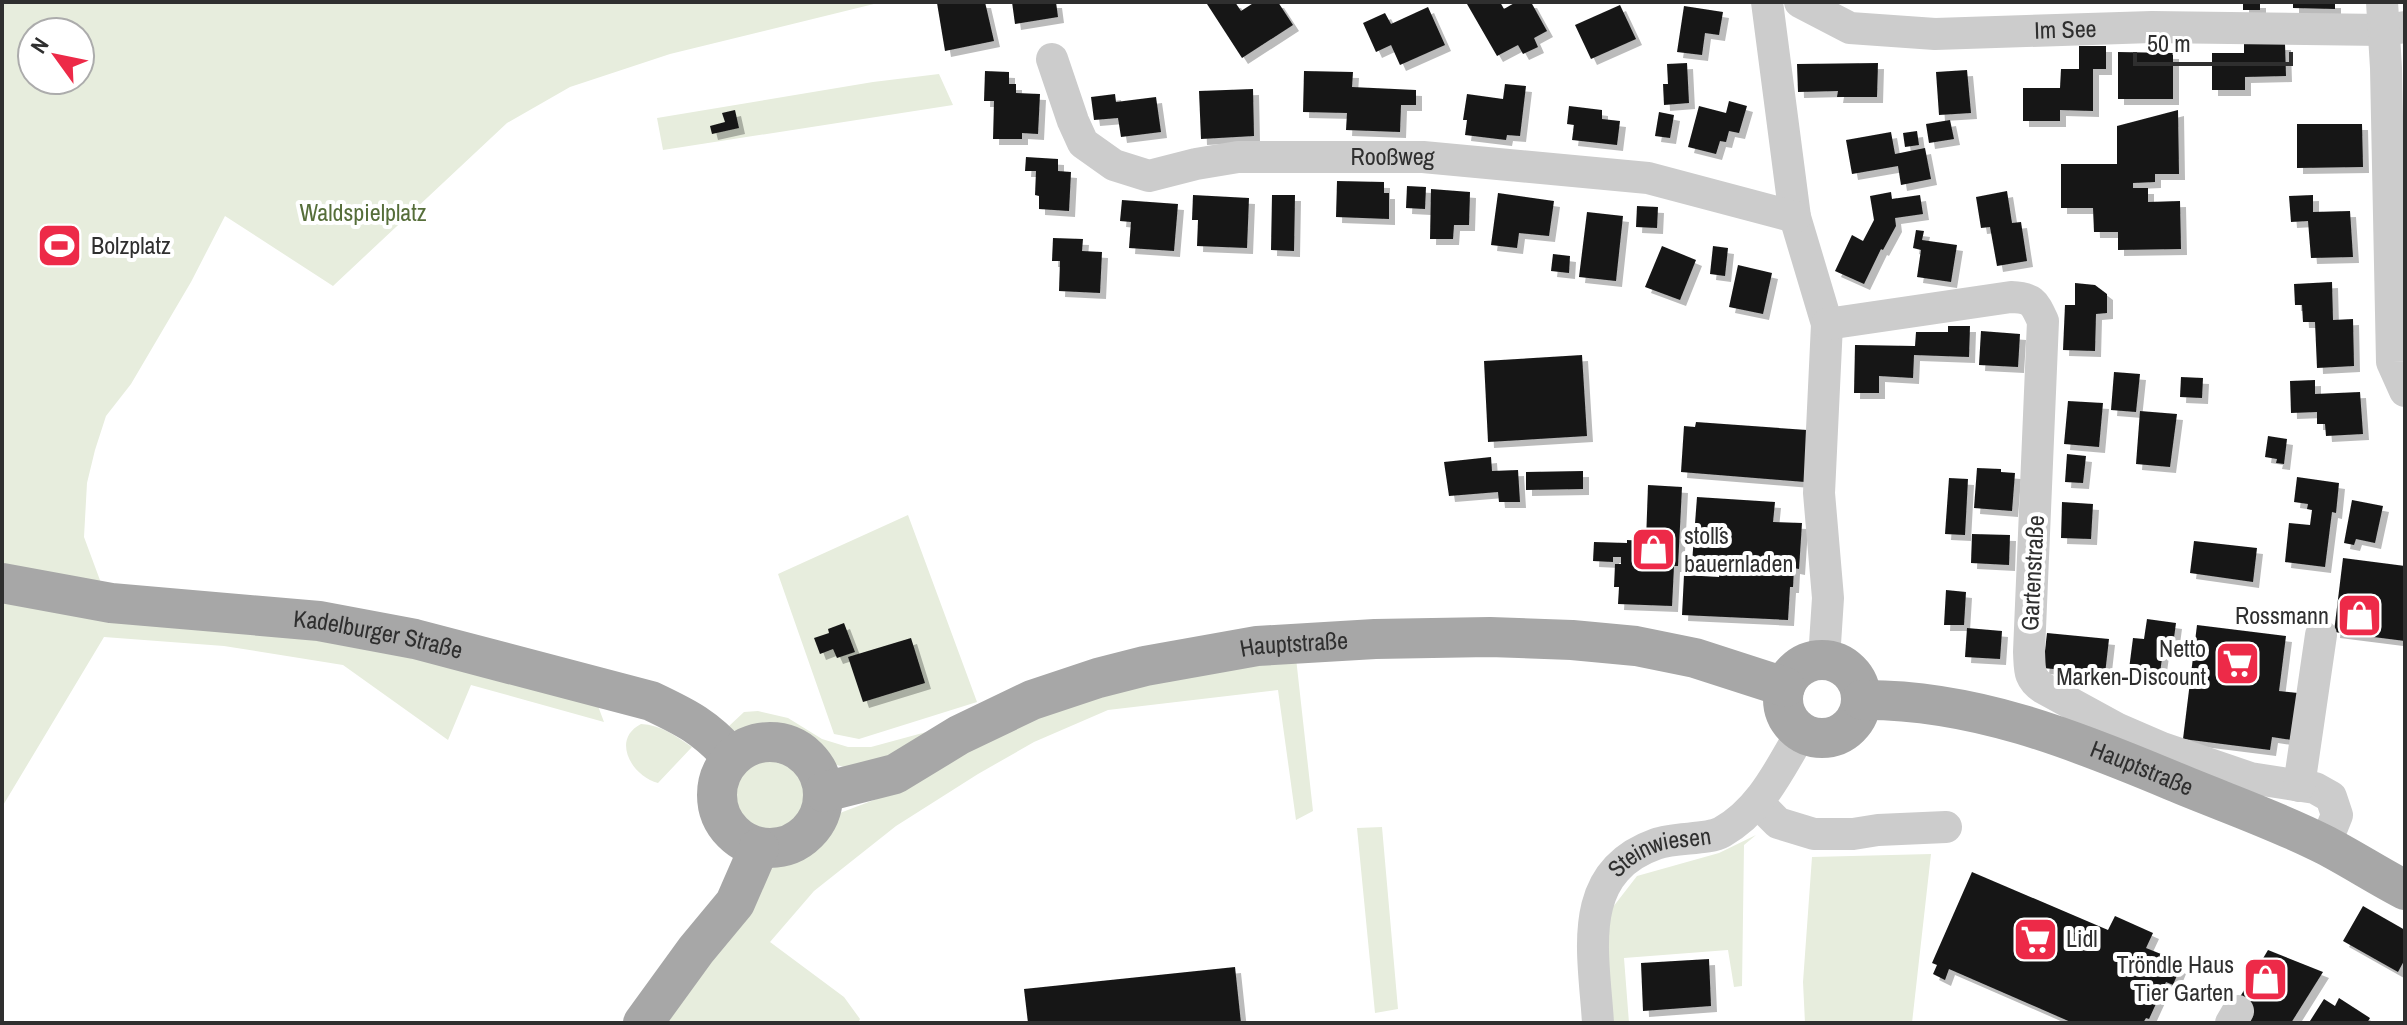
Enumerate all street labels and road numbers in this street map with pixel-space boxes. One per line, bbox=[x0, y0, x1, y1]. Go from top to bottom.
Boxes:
street label: Im See bbox=[2034, 12, 2097, 46]
street label: Rooßweg bbox=[1350, 140, 1436, 173]
street label: Gartenstraße bbox=[2013, 514, 2051, 632]
street label: Kadelburger Straße bbox=[292, 602, 466, 666]
street label: Hauptstraße bbox=[1237, 624, 1349, 664]
street label: Hauptstraße bbox=[2086, 732, 2198, 803]
street label: Steinwiesen bbox=[1600, 819, 1713, 883]

